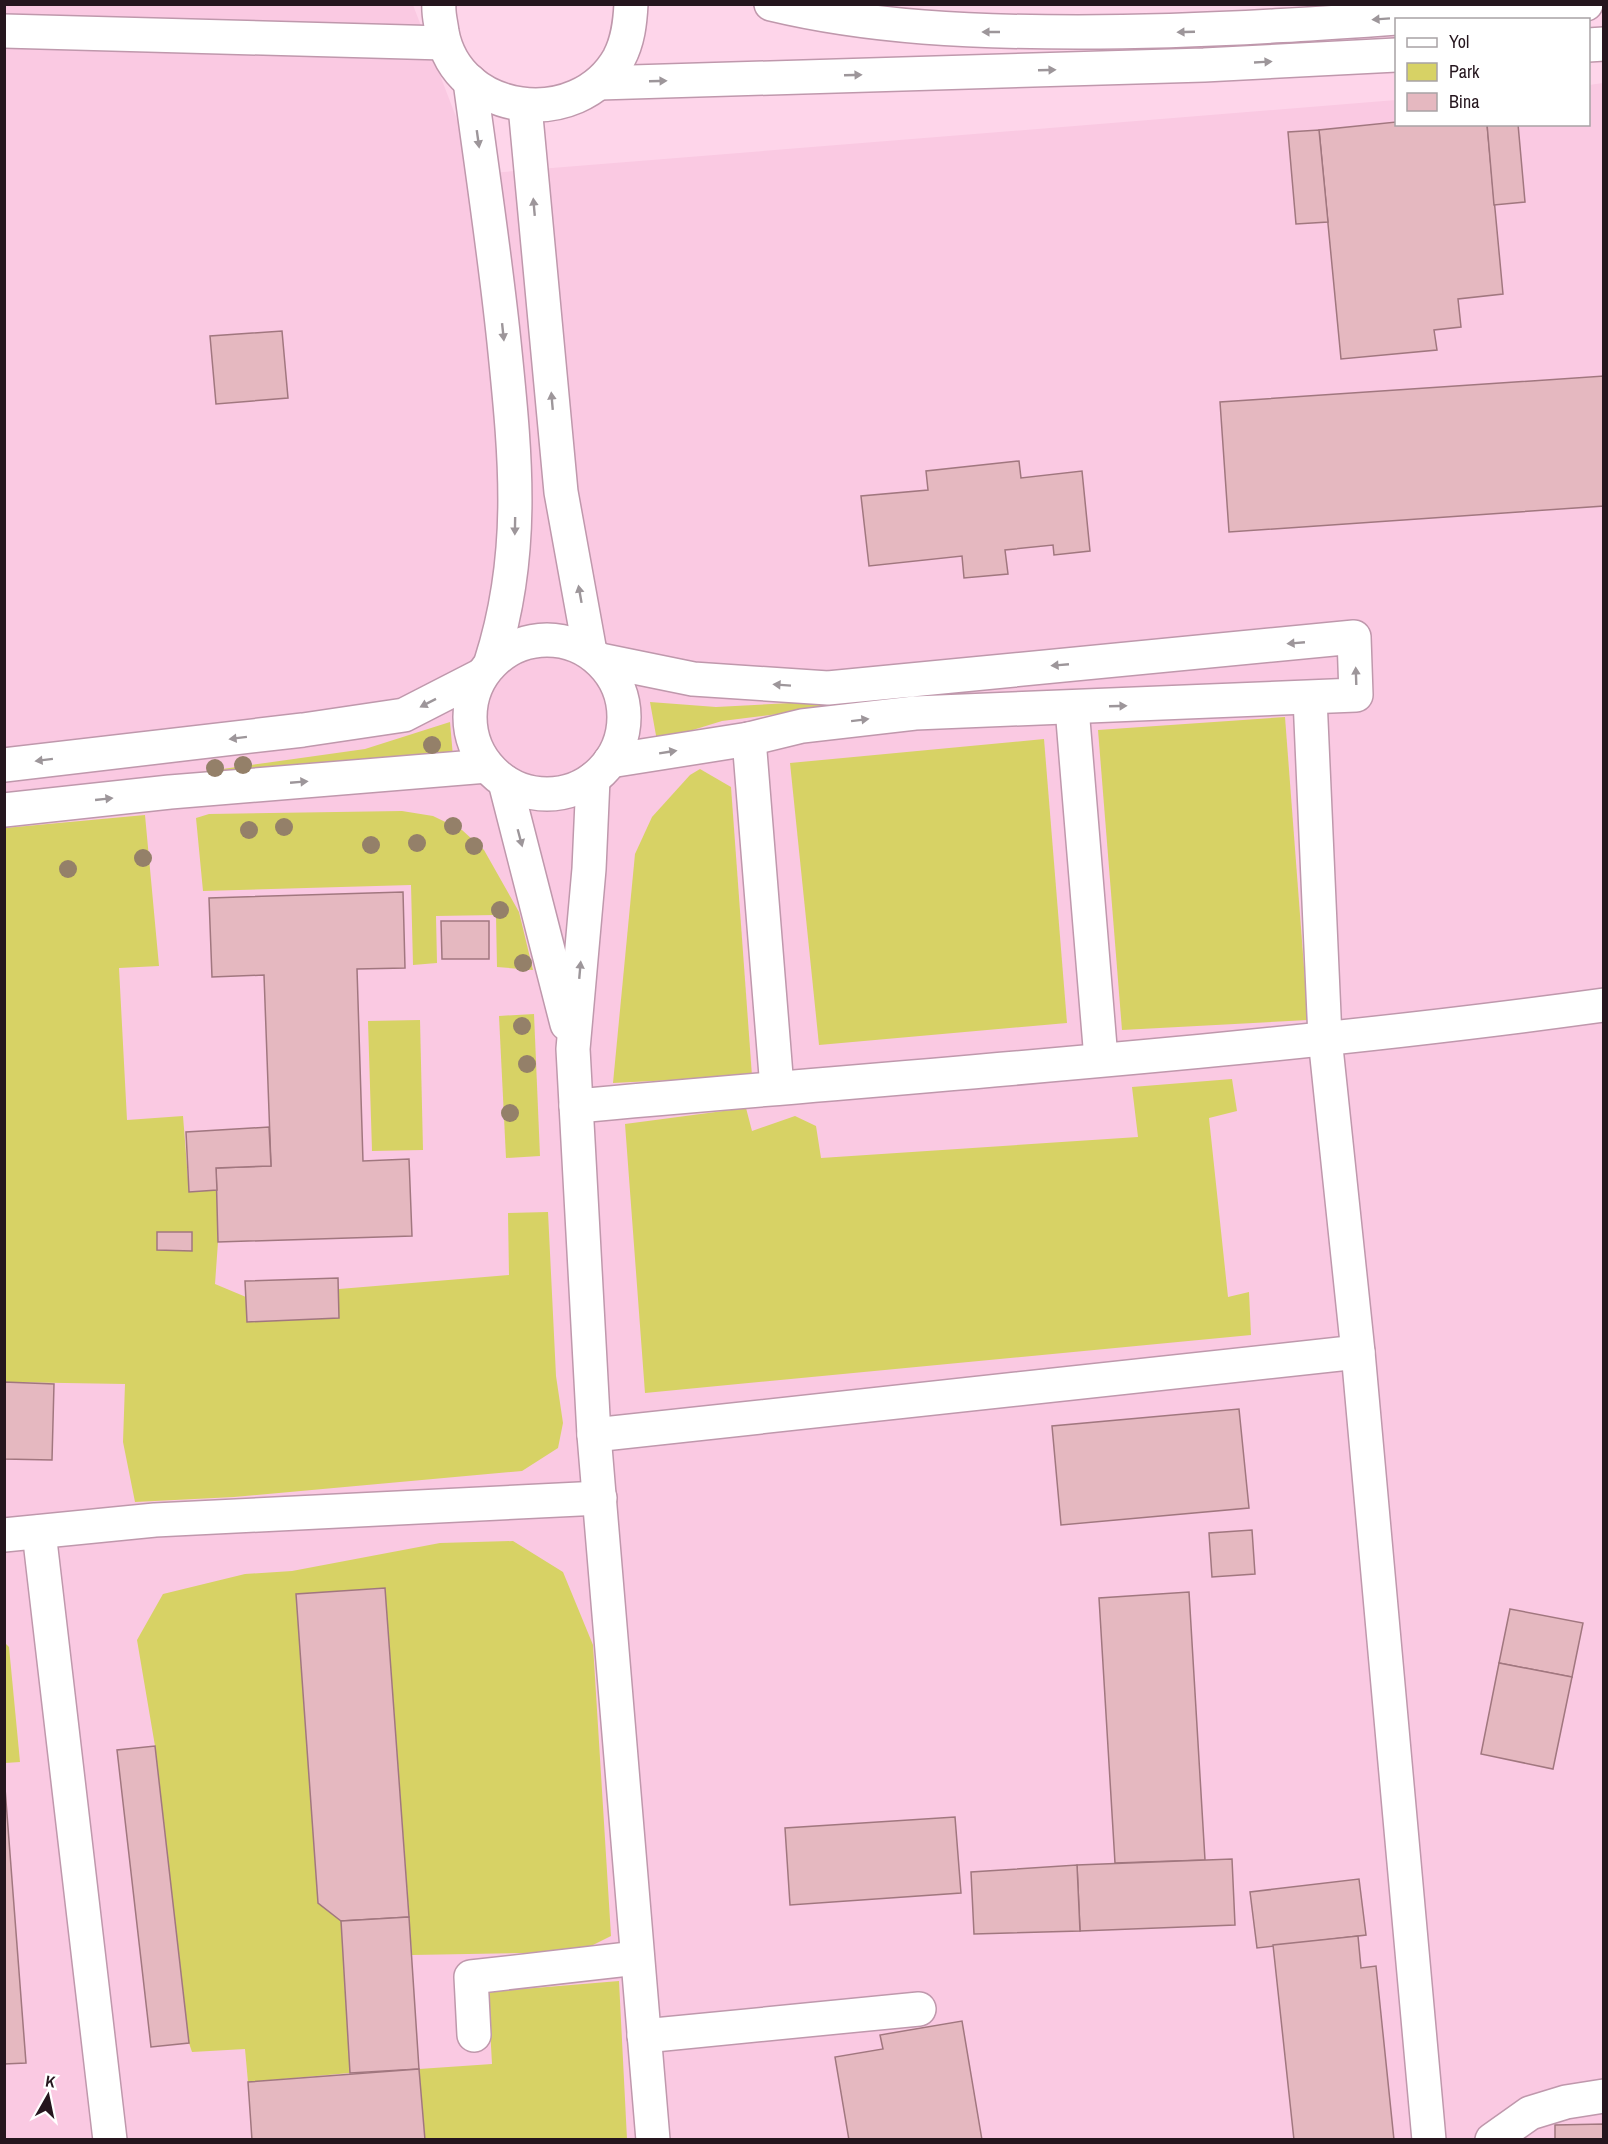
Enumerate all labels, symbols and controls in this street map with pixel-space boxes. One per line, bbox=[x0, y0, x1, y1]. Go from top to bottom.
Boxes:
one-way arrow bbox=[1371, 14, 1390, 23]
legend bbox=[1395, 18, 1590, 126]
one-way arrow bbox=[982, 27, 1001, 37]
one-way arrow bbox=[1177, 27, 1196, 37]
text: Yol bbox=[1449, 29, 1469, 54]
one-way arrow bbox=[1254, 58, 1273, 67]
text: Park bbox=[1449, 59, 1480, 84]
one-way arrow bbox=[1038, 65, 1057, 74]
one-way arrow bbox=[843, 71, 862, 80]
one-way arrow bbox=[648, 76, 667, 86]
text: Bina bbox=[1449, 89, 1479, 114]
one-way arrow bbox=[473, 129, 482, 148]
one-way arrow bbox=[529, 198, 539, 217]
one-way arrow bbox=[498, 323, 508, 342]
one-way arrow bbox=[547, 392, 557, 411]
one-way arrow bbox=[510, 517, 520, 536]
one-way arrow bbox=[575, 585, 584, 604]
one-way arrow bbox=[1287, 638, 1306, 648]
one-way arrow bbox=[1051, 660, 1070, 670]
one-way arrow bbox=[1351, 667, 1360, 686]
one-way arrow bbox=[773, 680, 792, 689]
one-way arrow bbox=[419, 697, 437, 707]
one-way arrow bbox=[1108, 701, 1127, 710]
one-way arrow bbox=[851, 715, 870, 725]
one-way arrow bbox=[228, 733, 247, 742]
one-way arrow bbox=[659, 748, 678, 757]
one-way arrow bbox=[34, 755, 53, 765]
one-way arrow bbox=[289, 777, 308, 787]
one-way arrow bbox=[95, 794, 114, 804]
one-way arrow bbox=[516, 829, 526, 847]
one-way arrow bbox=[575, 960, 585, 979]
north arrow bbox=[18, 2066, 78, 2126]
text: K bbox=[44, 2070, 57, 2093]

